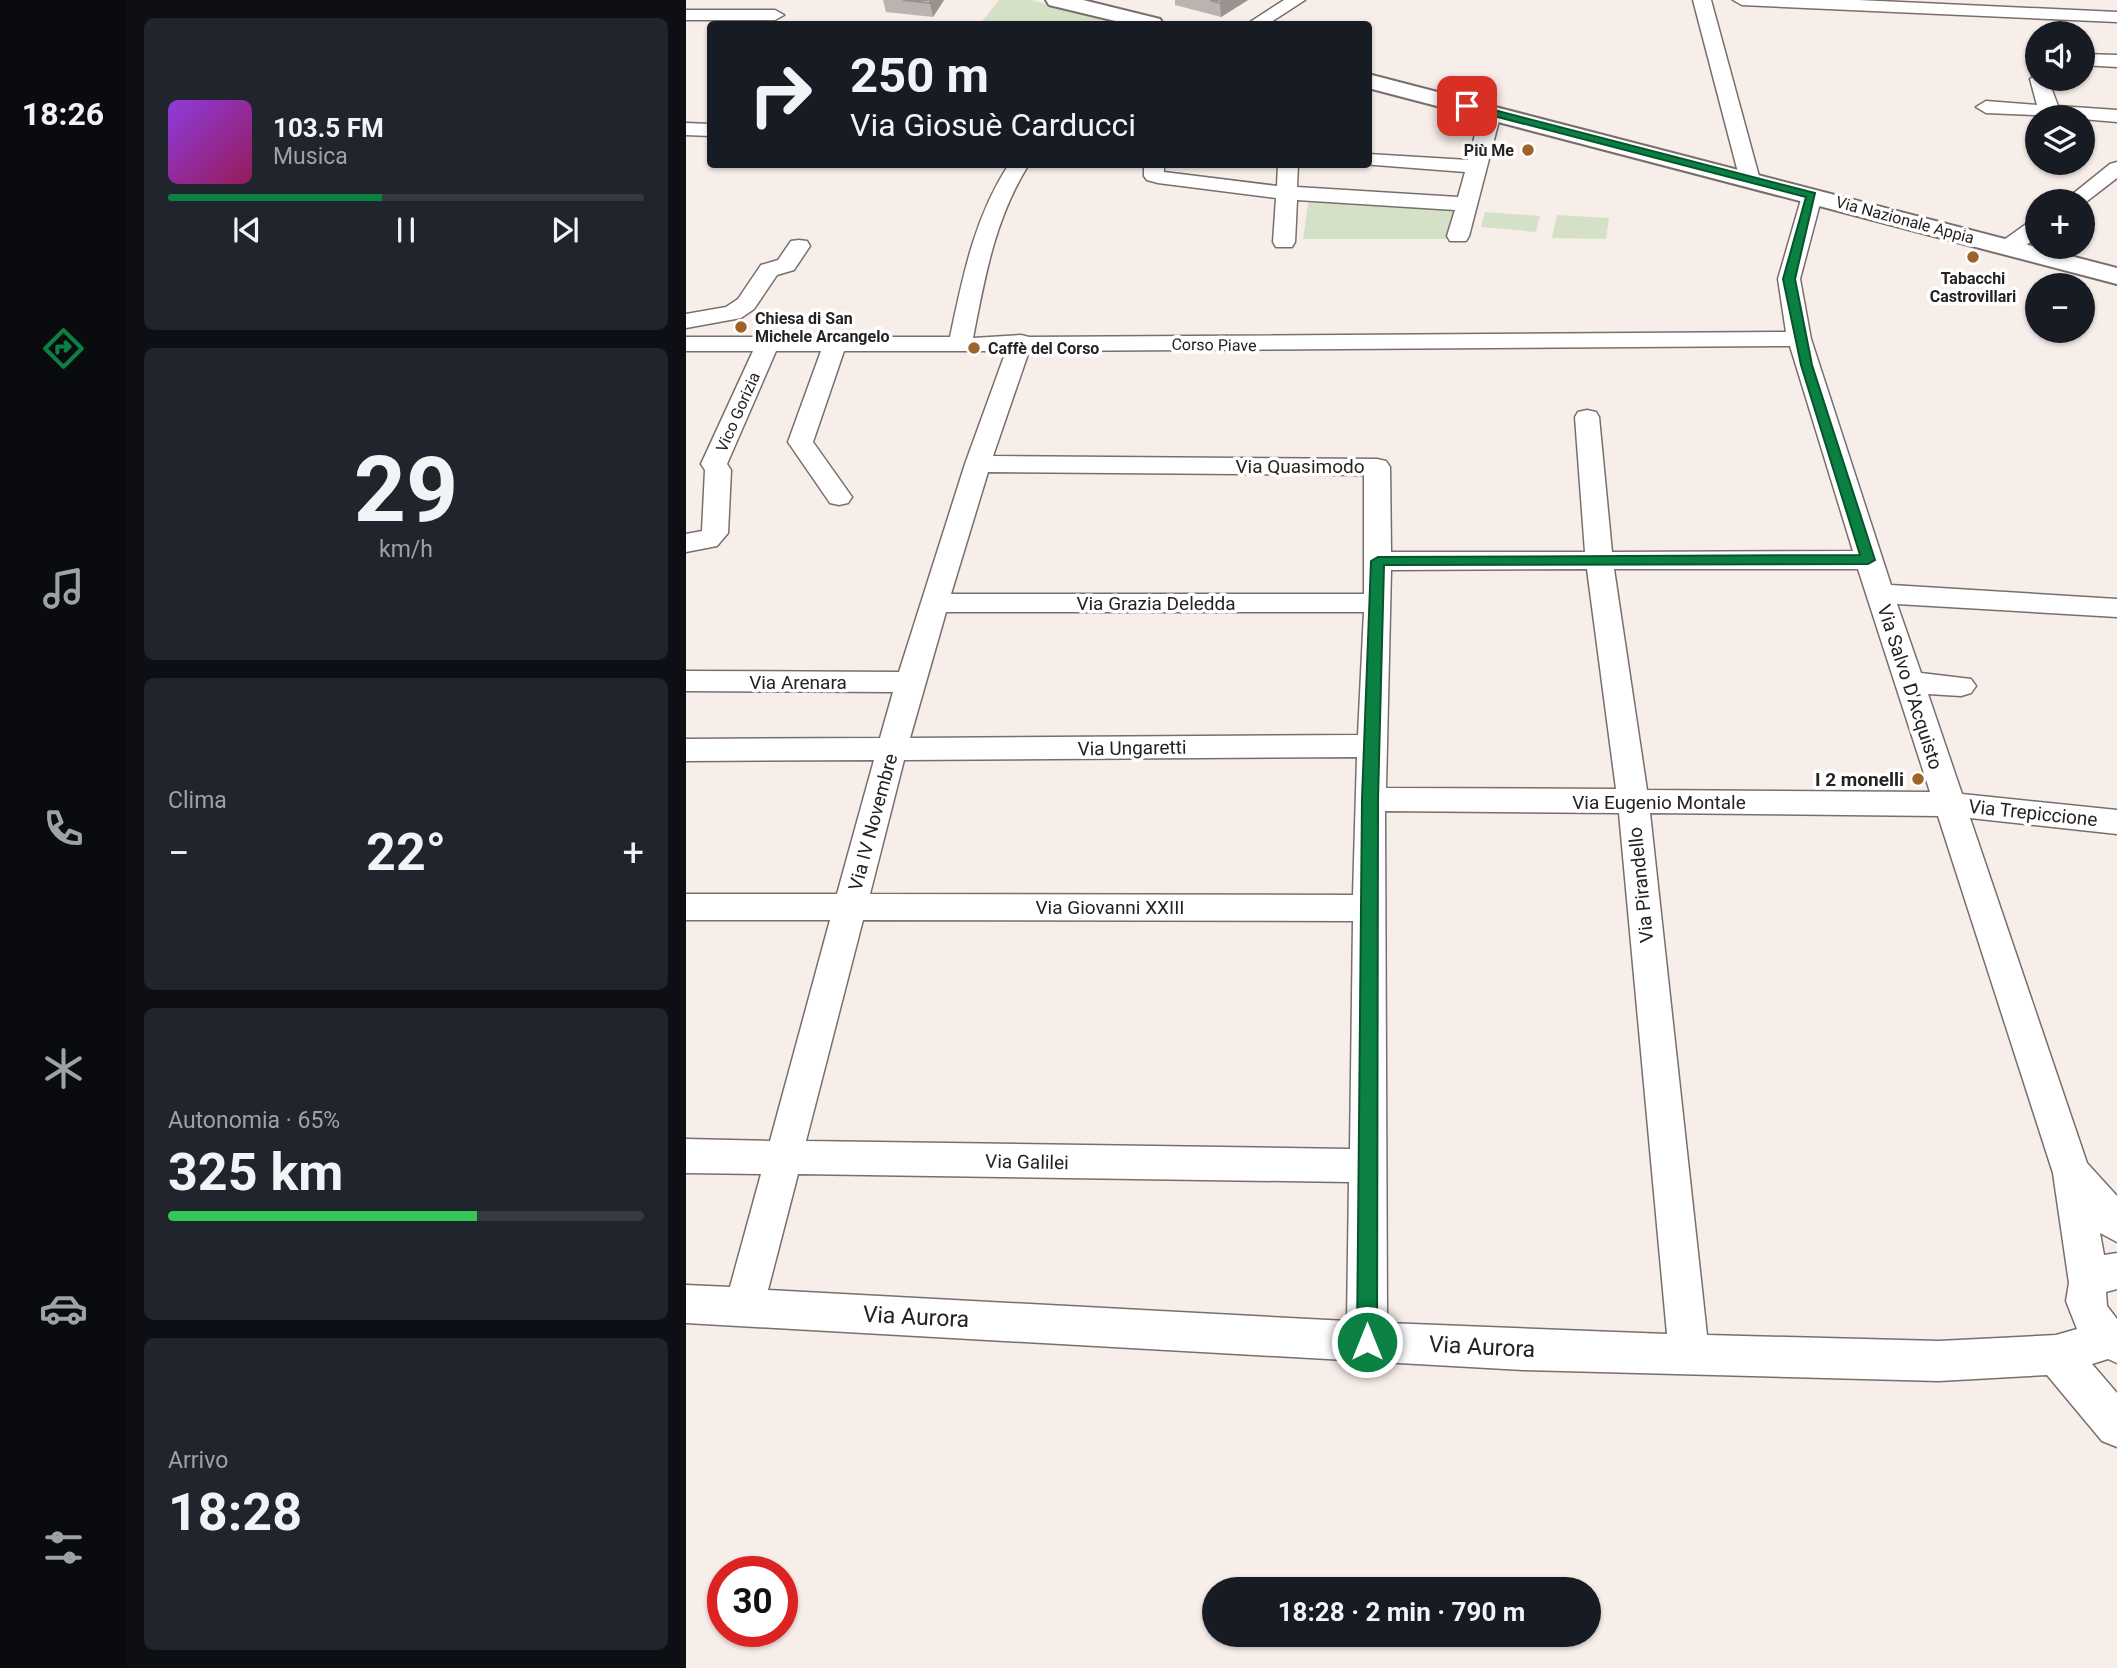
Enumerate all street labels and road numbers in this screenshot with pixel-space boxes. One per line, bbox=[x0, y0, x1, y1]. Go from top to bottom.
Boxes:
street label: Via Nazionale Appia bbox=[1834, 192, 1976, 248]
street label: Corso Piave bbox=[1171, 335, 1257, 355]
street label: Vico Gorizia bbox=[712, 369, 764, 455]
street label: Via Quasimodo bbox=[1235, 455, 1365, 478]
street label: Via Grazia Deledda bbox=[1076, 592, 1236, 615]
street label: Via Salvo D'Acquisto bbox=[1872, 602, 1948, 772]
street label: Via Arenara bbox=[749, 671, 847, 694]
street label: Via Ungaretti bbox=[1077, 736, 1187, 760]
street label: Via IV Novembre bbox=[844, 751, 902, 893]
street label: Via Eugenio Montale bbox=[1572, 791, 1746, 814]
street label: Via Trepiccione bbox=[1967, 795, 2099, 831]
street label: Via Pirandello bbox=[1623, 826, 1659, 944]
street label: Via Giovanni XXIII bbox=[1035, 896, 1185, 919]
street label: Via Galilei bbox=[985, 1150, 1069, 1174]
street label: Via Aurora bbox=[862, 1301, 970, 1333]
street label: Via Aurora bbox=[1428, 1331, 1536, 1363]

